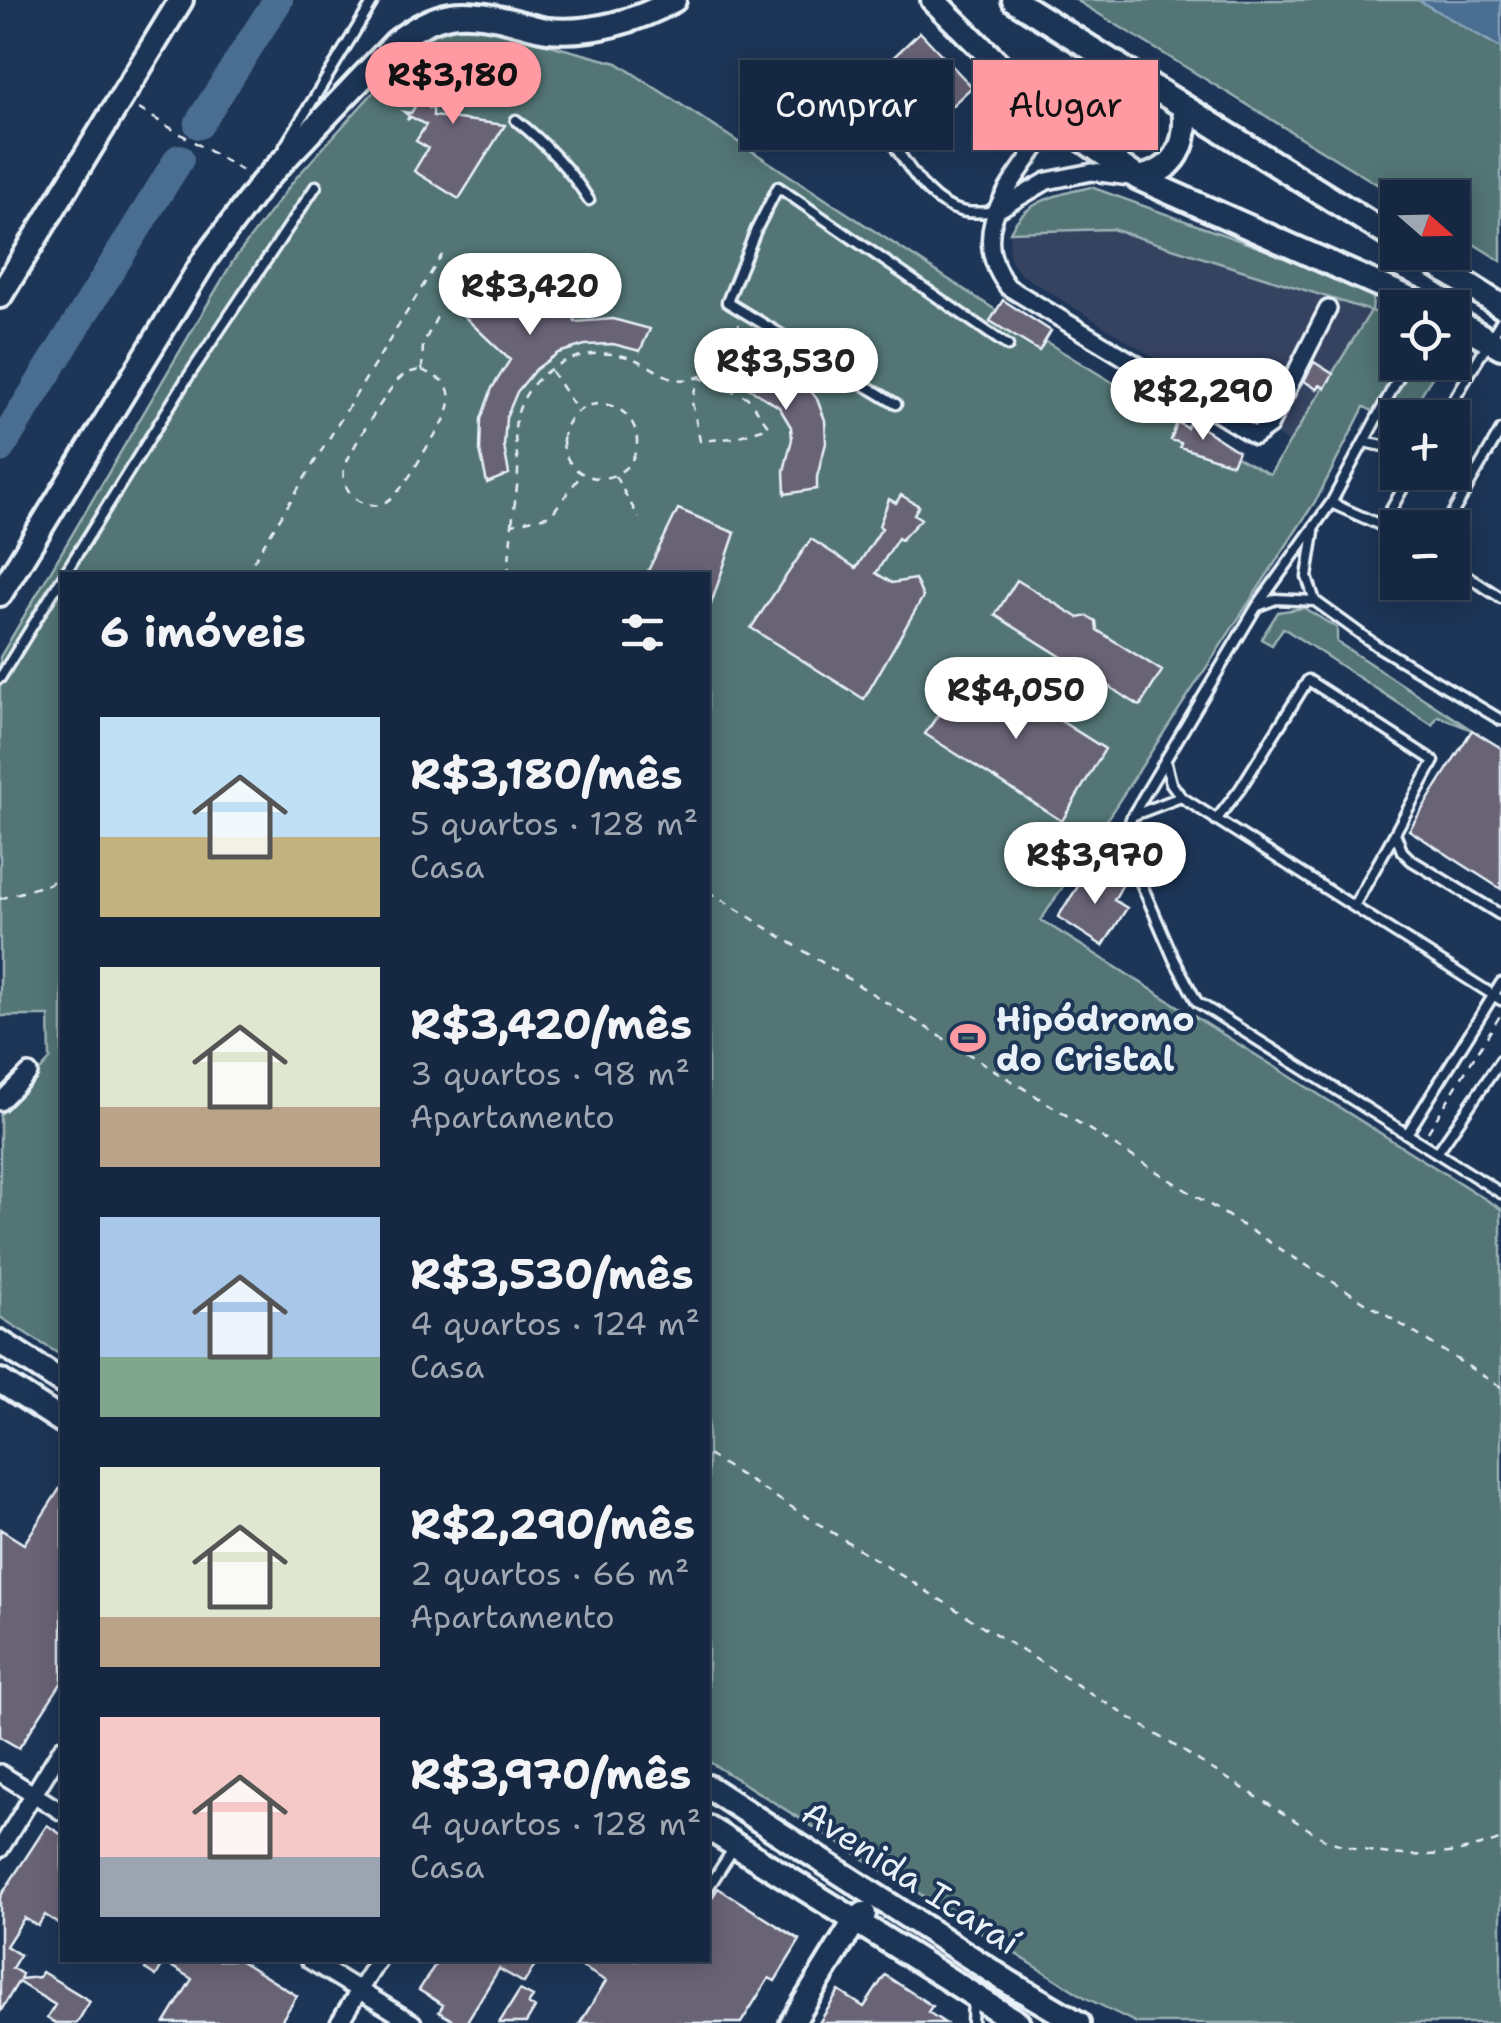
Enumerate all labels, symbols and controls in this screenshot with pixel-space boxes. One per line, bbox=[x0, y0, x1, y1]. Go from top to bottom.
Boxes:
pin: R$3,180 bbox=[361, 42, 545, 127]
text: R$3,180 bbox=[387, 53, 519, 96]
chip: Comprar bbox=[740, 60, 953, 150]
chip: Alugar bbox=[973, 60, 1158, 150]
north arrow bbox=[1380, 180, 1470, 270]
map controls bbox=[1380, 180, 1470, 600]
pin: R$3,420 bbox=[438, 253, 622, 338]
text: R$3,420 bbox=[461, 264, 599, 307]
button: locate bbox=[1380, 290, 1470, 380]
pin: R$3,530 bbox=[694, 328, 878, 413]
text: R$3,530 bbox=[716, 339, 856, 382]
pin: R$2,290 bbox=[1111, 358, 1295, 443]
text: R$2,290 bbox=[1132, 369, 1274, 412]
button: + bbox=[1380, 400, 1470, 490]
button: − bbox=[1380, 510, 1470, 600]
text: 6 imóveis bbox=[100, 604, 306, 660]
icon: filters bbox=[615, 605, 670, 660]
pin: R$4,050 bbox=[924, 657, 1108, 742]
text: R$4,050 bbox=[947, 668, 1085, 711]
text: R$3,180/mês bbox=[410, 746, 683, 802]
icon: home bbox=[180, 757, 300, 877]
text: 5 quartos · 128 m² bbox=[410, 802, 698, 845]
pin: R$3,970 bbox=[1003, 822, 1187, 907]
text: R$3,970 bbox=[1026, 833, 1164, 876]
text: Casa bbox=[410, 845, 484, 888]
place label: Hipódromo do Cristal bbox=[996, 995, 1195, 1082]
text: R$3,420/mês bbox=[410, 996, 692, 1052]
icon: home bbox=[180, 1007, 300, 1127]
sports icon: Hipódromo do Cristal bbox=[949, 1019, 987, 1057]
text: 3 quartos · 98 m² bbox=[410, 1052, 690, 1095]
text: Apartamento bbox=[410, 1095, 615, 1138]
text: R$3,530/mês bbox=[410, 1246, 694, 1302]
icon: home bbox=[180, 1257, 300, 1377]
text: 4 quartos · 124 m² bbox=[410, 1302, 700, 1345]
text: Casa bbox=[410, 1345, 484, 1388]
text: R$2,290/mês bbox=[410, 1496, 695, 1552]
icon: home bbox=[180, 1507, 300, 1627]
text: 2 quartos · 66 m² bbox=[410, 1552, 690, 1595]
text: Apartamento bbox=[410, 1595, 615, 1638]
text: R$3,970/mês bbox=[410, 1746, 691, 1802]
icon: home bbox=[180, 1757, 300, 1877]
street label: Avenida Icaraí bbox=[793, 1789, 1029, 1965]
text: 4 quartos · 128 m² bbox=[410, 1802, 701, 1845]
text: Casa bbox=[410, 1845, 484, 1888]

